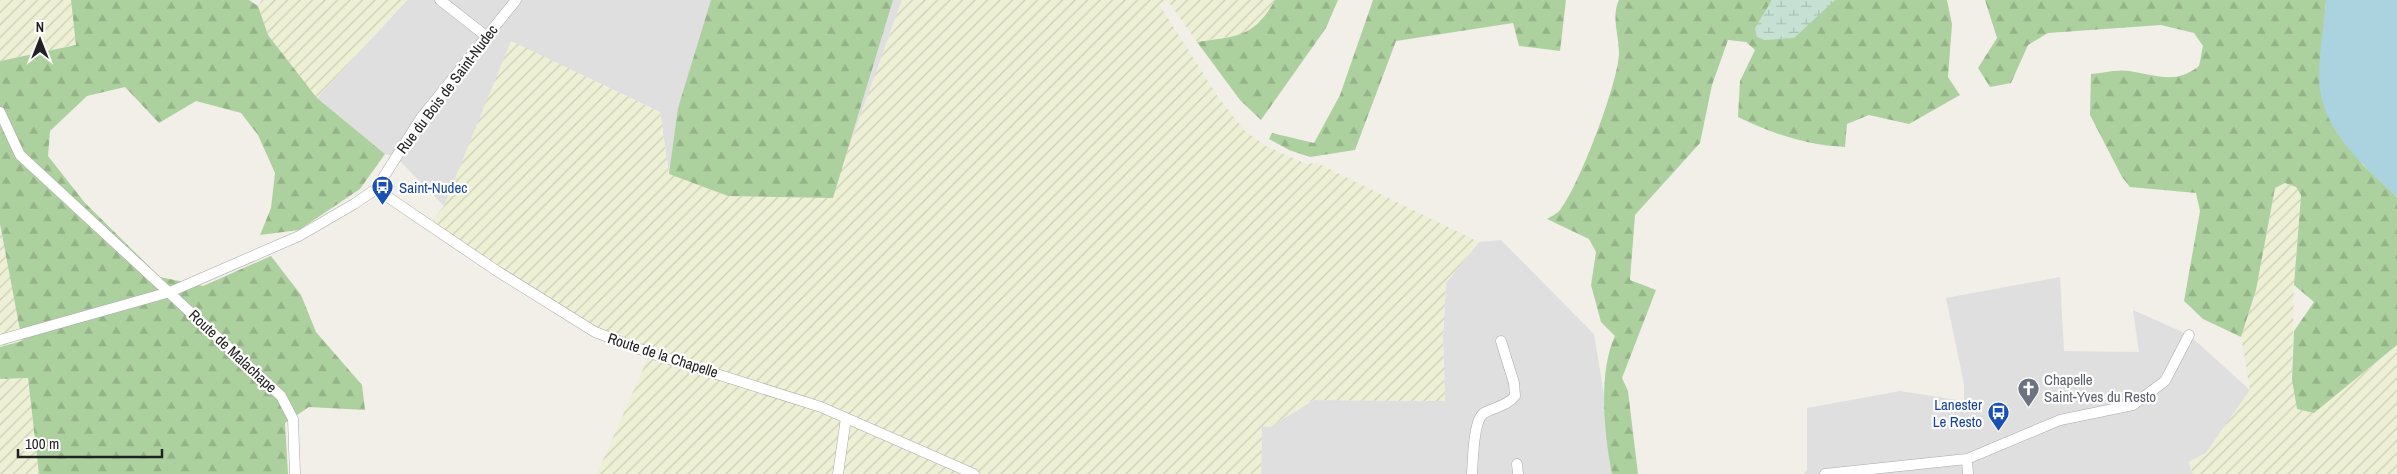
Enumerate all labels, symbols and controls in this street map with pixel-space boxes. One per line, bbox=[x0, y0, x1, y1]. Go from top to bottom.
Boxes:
north arrow bbox=[15, 15, 65, 65]
text: N bbox=[36, 18, 44, 36]
street label: Rue du Bois de Saint-Nudec bbox=[391, 20, 503, 158]
bus stop icon: Saint-Nudec bbox=[371, 175, 395, 206]
place label: Saint-Nudec bbox=[399, 177, 467, 198]
street label: Route de Malachape bbox=[184, 305, 282, 397]
street label: Route de la Chapelle bbox=[605, 327, 721, 383]
place label: Chapelle Saint-Yves du Resto bbox=[2044, 369, 2156, 407]
church icon: Chapelle Saint-Yves du Resto bbox=[2016, 376, 2040, 407]
place label: Lanester Le Resto bbox=[1933, 394, 1982, 432]
bus stop icon: Lanester Le Resto bbox=[1986, 401, 2010, 432]
scale bar bbox=[18, 426, 161, 458]
text: 100 m bbox=[25, 433, 59, 454]

